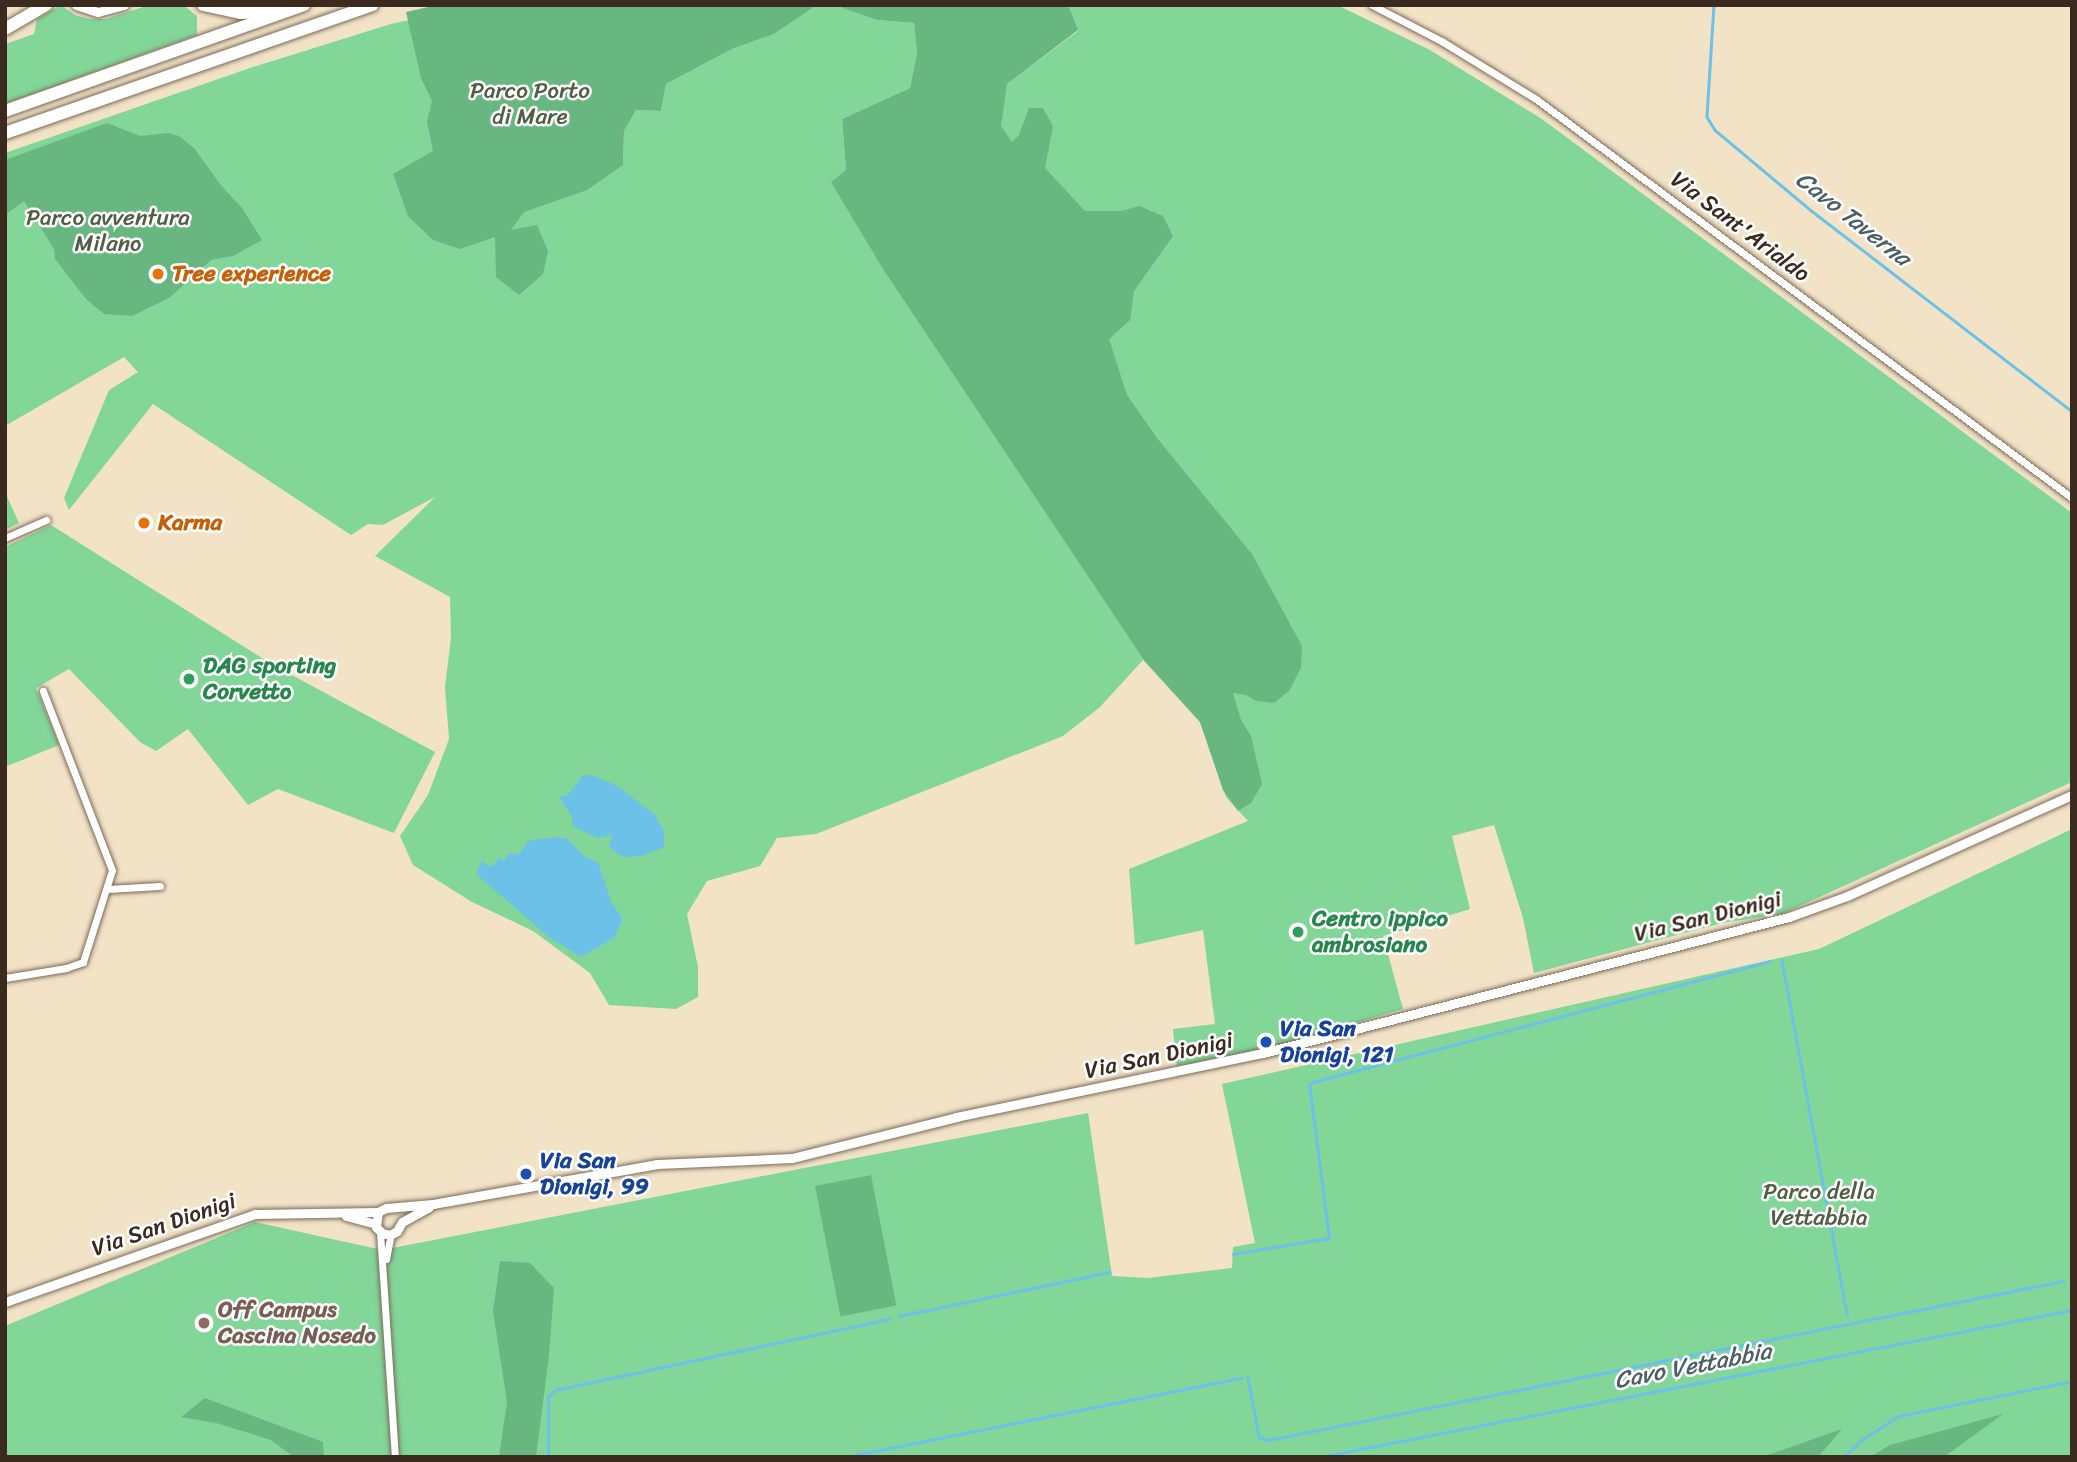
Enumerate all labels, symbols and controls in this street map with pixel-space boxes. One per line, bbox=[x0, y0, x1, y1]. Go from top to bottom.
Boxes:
park label: Parco Porto di Mare bbox=[470, 77, 590, 131]
water label: Cavo Taverna bbox=[1790, 165, 1916, 273]
street label: Via Sant'Arialdo bbox=[1665, 166, 1815, 288]
park label: Parco avventura Milano bbox=[26, 204, 190, 258]
place label: Tree experience bbox=[172, 260, 333, 288]
marker: Tree experience bbox=[150, 266, 166, 282]
place label: Karma bbox=[158, 509, 222, 537]
marker: Karma bbox=[136, 515, 152, 531]
place label: DAG sporting Corvetto bbox=[203, 652, 336, 706]
marker: DAG sporting Corvetto bbox=[181, 671, 197, 687]
street label: Via San Dionigi bbox=[1632, 885, 1784, 949]
place label: Centro ippico ambrosiano bbox=[1312, 905, 1448, 959]
marker: Centro ippico ambrosiano bbox=[1290, 924, 1306, 940]
place label: Via San Dionigi, 121 bbox=[1280, 1015, 1394, 1069]
street label: Via San Dionigi bbox=[1083, 1027, 1235, 1085]
marker: Via San Dionigi, 121 bbox=[1258, 1034, 1274, 1050]
place label: Via San Dionigi, 99 bbox=[540, 1147, 649, 1201]
marker: Via San Dionigi, 99 bbox=[518, 1166, 534, 1182]
park label: Parco della Vettabbia bbox=[1763, 1178, 1875, 1232]
street label: Via San Dionigi bbox=[88, 1187, 240, 1263]
place label: Off Campus Cascina Nosedo bbox=[218, 1296, 376, 1350]
marker: Off Campus Cascina Nosedo bbox=[196, 1315, 212, 1331]
water label: Cavo Vettabbia bbox=[1613, 1337, 1773, 1395]

